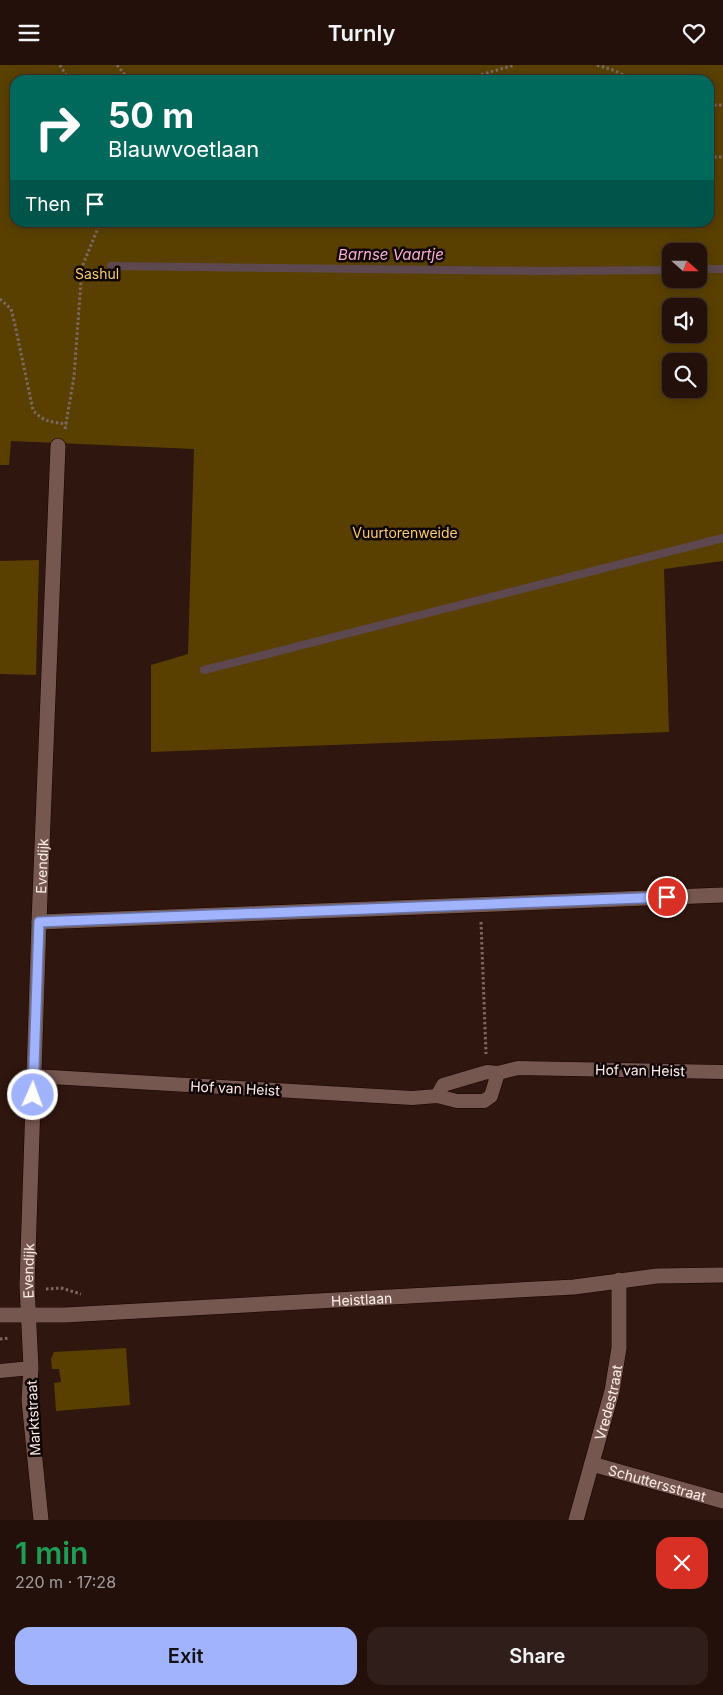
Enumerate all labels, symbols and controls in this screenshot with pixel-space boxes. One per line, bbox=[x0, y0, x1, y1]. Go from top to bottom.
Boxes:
icon: menu bbox=[15, 19, 43, 47]
icon: heart bbox=[680, 19, 708, 47]
text: Turnly bbox=[328, 20, 395, 46]
text: 50 m bbox=[108, 94, 194, 136]
icon: right bbox=[25, 95, 90, 160]
text: Blauwvoetlaan bbox=[108, 136, 259, 162]
icon: arrive bbox=[81, 190, 109, 218]
text: Then bbox=[25, 193, 71, 216]
north arrow bbox=[662, 243, 708, 287]
map controls bbox=[662, 243, 707, 398]
water label: Barnse Vaartje bbox=[338, 245, 444, 264]
park label: Sashul bbox=[75, 265, 119, 282]
button: sound bbox=[662, 298, 707, 343]
button: search bbox=[662, 353, 707, 398]
park label: Vuurtorenweide bbox=[352, 524, 458, 541]
street label: Evendijk bbox=[32, 838, 51, 894]
pin bbox=[646, 876, 688, 918]
icon: arrive bbox=[653, 883, 681, 911]
street label: Hof van Heist bbox=[595, 1061, 685, 1079]
position arrow bbox=[6, 1068, 58, 1120]
street label: Hof van Heist bbox=[190, 1077, 281, 1099]
street label: Evendijk bbox=[18, 1242, 37, 1299]
street label: Heistlaan bbox=[330, 1288, 393, 1309]
street label: Vredestraat bbox=[590, 1363, 625, 1442]
street label: Marktstraat bbox=[23, 1379, 43, 1456]
street label: Schuttersstraat bbox=[607, 1461, 709, 1504]
text: 1 min bbox=[15, 1535, 88, 1571]
button: close bbox=[656, 1537, 708, 1589]
text: 220 m · 17:28 bbox=[15, 1572, 116, 1592]
button: Exit bbox=[15, 1627, 357, 1685]
button: Share bbox=[367, 1627, 708, 1685]

